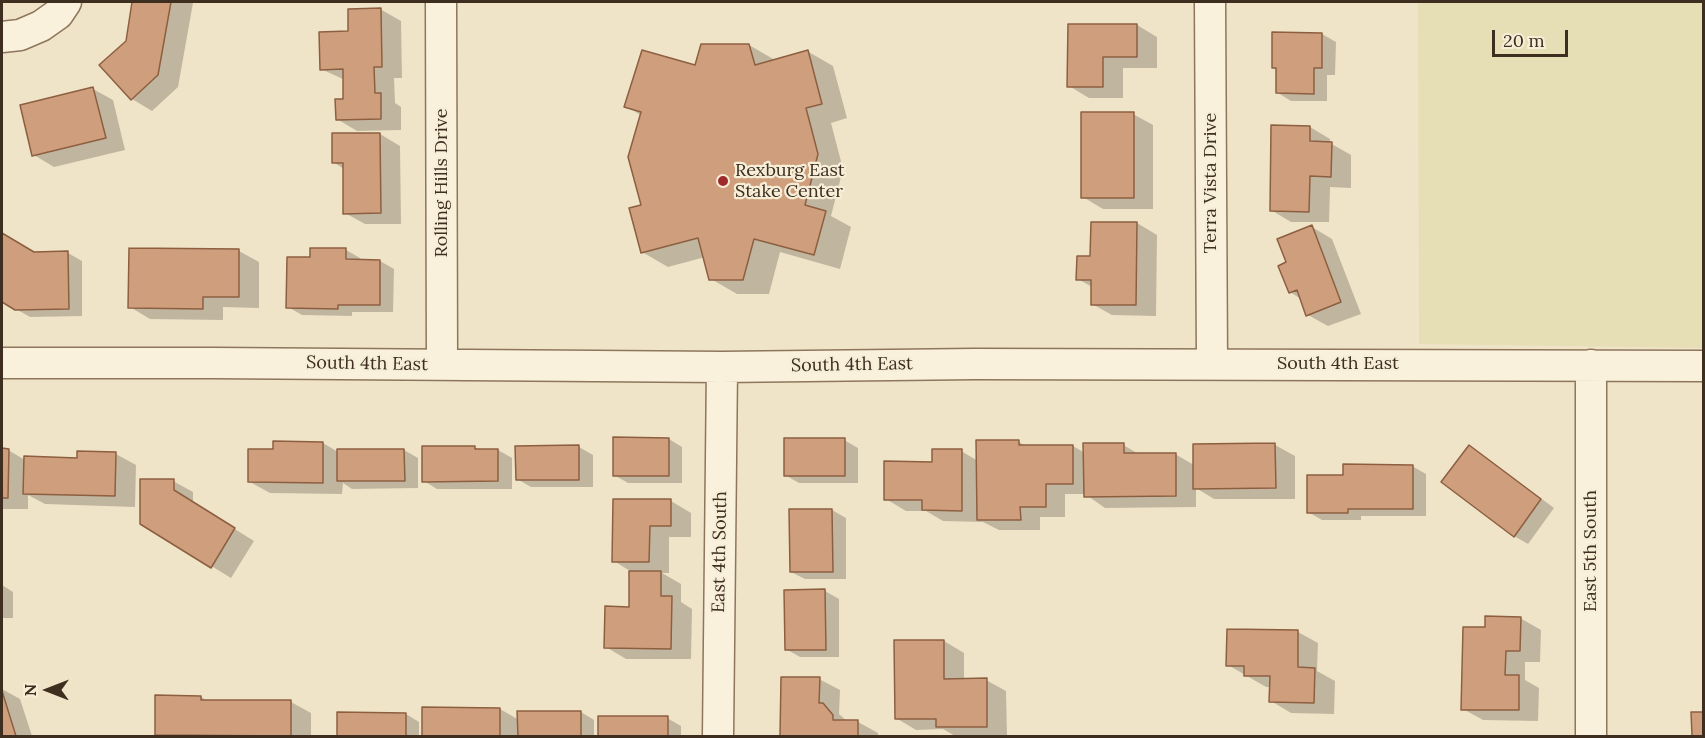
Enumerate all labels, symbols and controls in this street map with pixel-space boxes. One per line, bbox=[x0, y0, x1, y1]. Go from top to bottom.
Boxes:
scale bar bbox=[1495, 18, 1572, 56]
text: 20 m bbox=[1503, 29, 1545, 52]
street label: Rolling Hills Drive bbox=[431, 108, 453, 258]
street label: Terra Vista Drive bbox=[1200, 113, 1222, 253]
place label: Rexburg East Stake Center bbox=[735, 160, 845, 202]
marker: Rexburg East Stake Center bbox=[716, 174, 730, 188]
street label: South 4th East bbox=[306, 352, 428, 376]
street label: South 4th East bbox=[791, 353, 913, 377]
street label: South 4th East bbox=[1277, 353, 1399, 375]
street label: East 5th South bbox=[1580, 490, 1602, 612]
street label: East 4th South bbox=[708, 491, 732, 613]
north arrow bbox=[18, 660, 78, 720]
text: N bbox=[20, 684, 40, 696]

